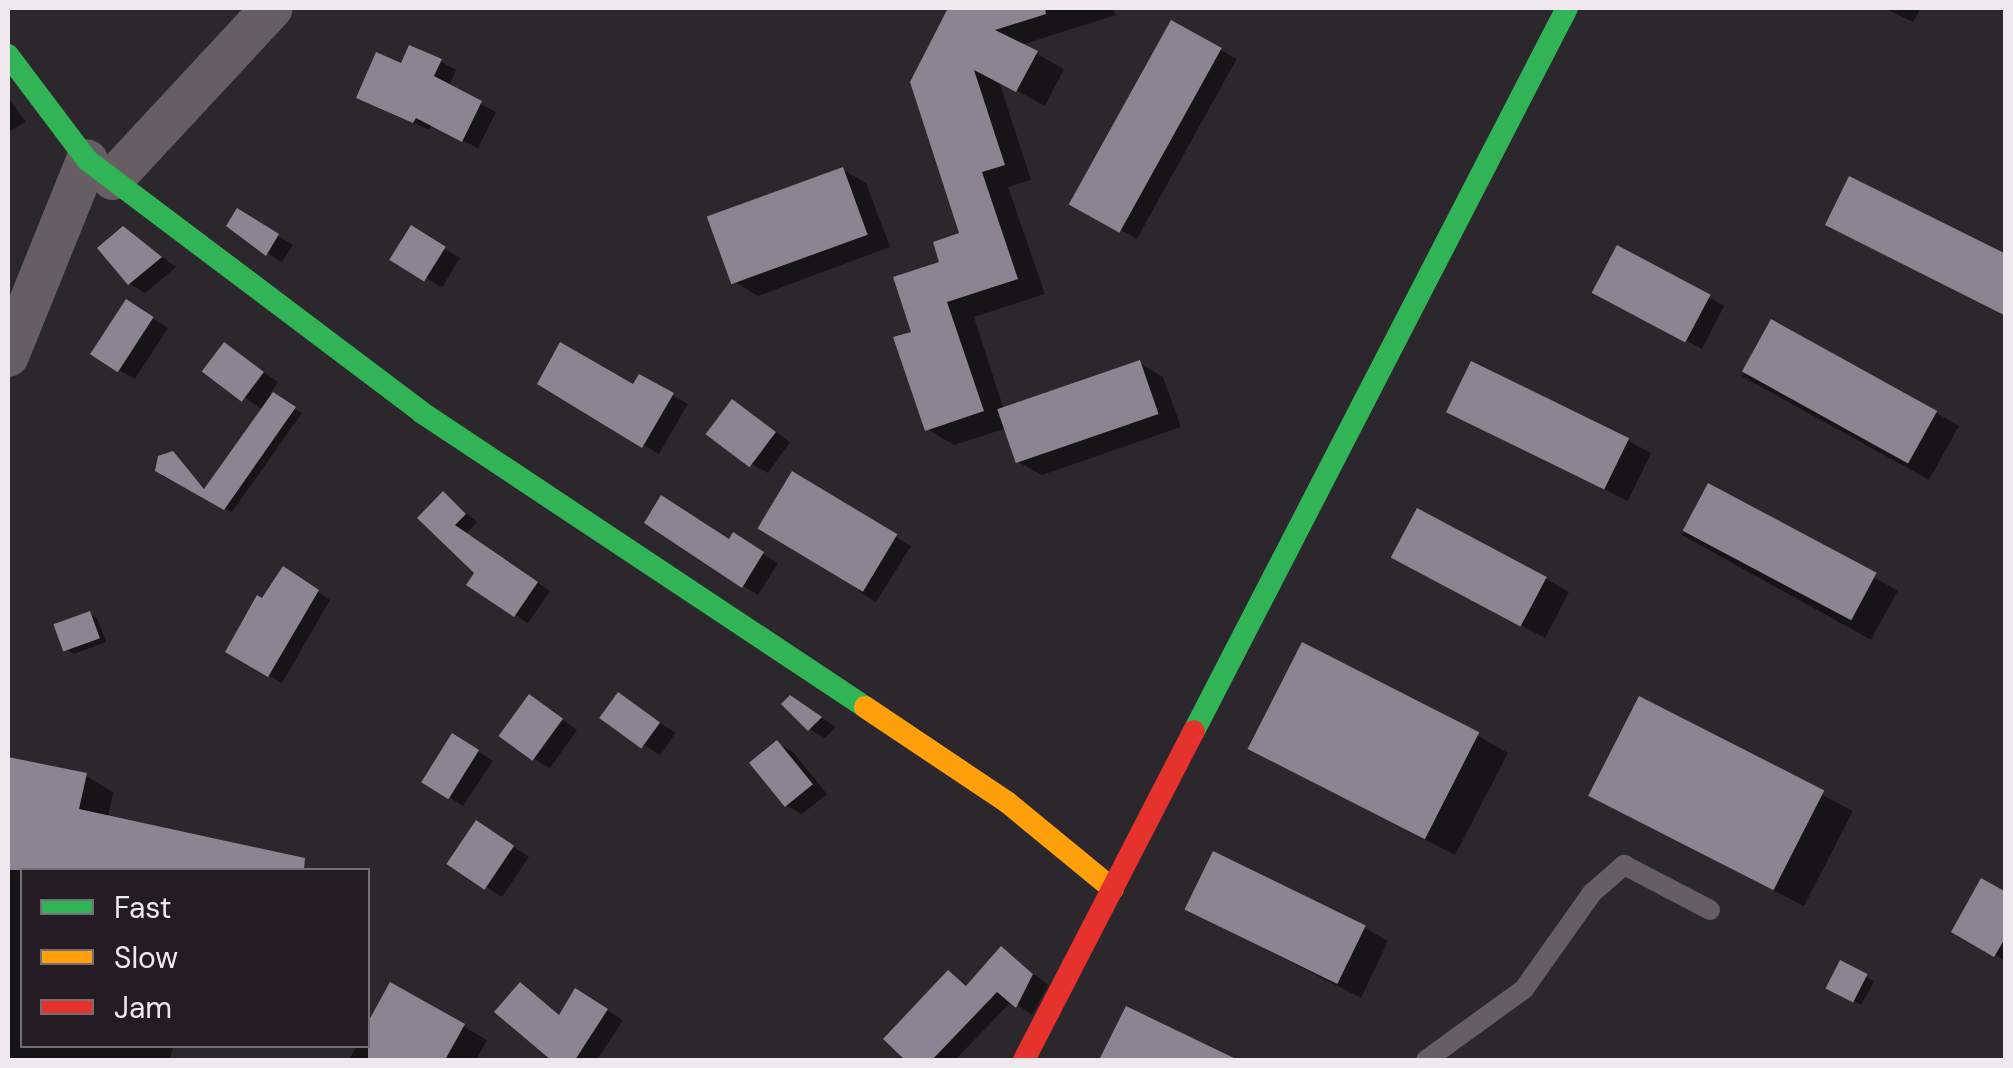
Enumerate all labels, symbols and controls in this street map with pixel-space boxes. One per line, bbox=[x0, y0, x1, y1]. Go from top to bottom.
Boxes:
legend bbox=[20, 868, 370, 1048]
text: Fast bbox=[114, 888, 172, 927]
text: Slow bbox=[114, 938, 178, 977]
text: Jam bbox=[114, 988, 172, 1027]

